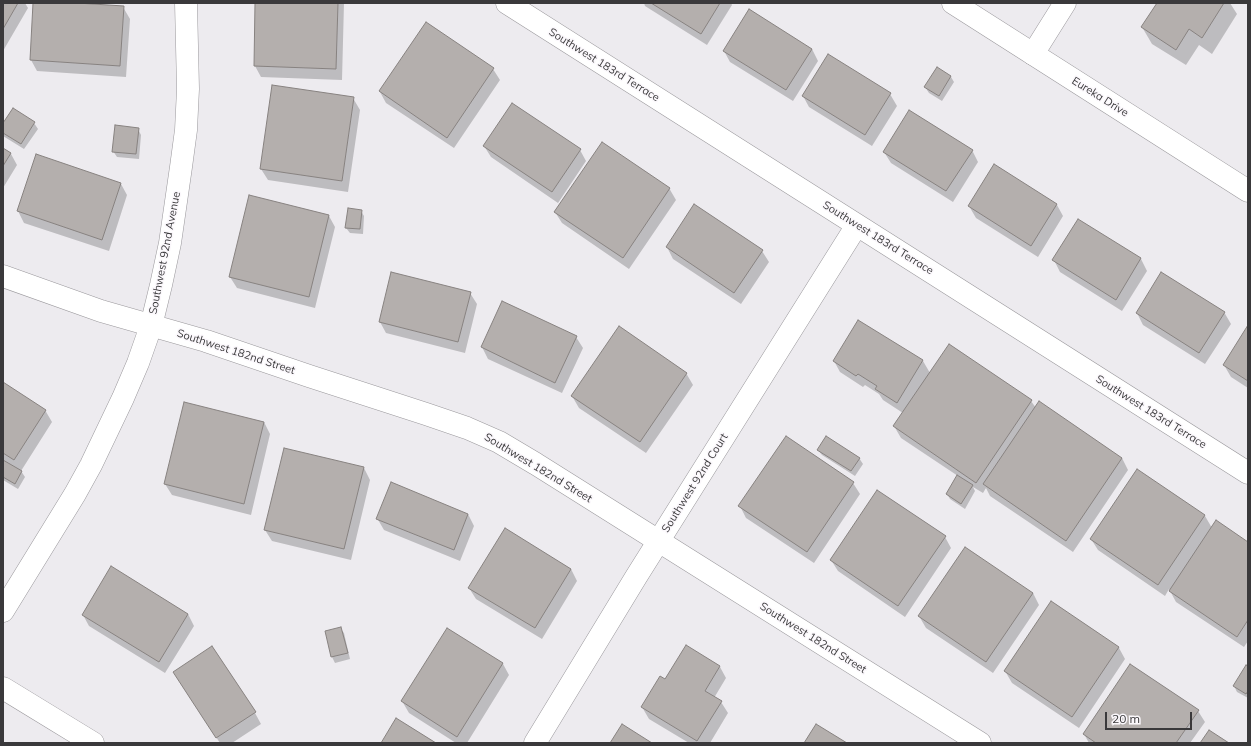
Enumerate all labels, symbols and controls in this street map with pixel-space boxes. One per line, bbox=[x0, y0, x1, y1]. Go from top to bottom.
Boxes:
street label: Southwest 183rd Terrace bbox=[546, 25, 662, 105]
street label: Eureka Drive bbox=[1069, 74, 1131, 120]
street label: Southwest 92nd Avenue bbox=[147, 191, 183, 315]
street label: Southwest 183rd Terrace bbox=[820, 198, 936, 278]
street label: Southwest 182nd Street bbox=[175, 327, 297, 377]
street label: Southwest 183rd Terrace bbox=[1093, 372, 1209, 452]
street label: Southwest 182nd Street bbox=[482, 431, 594, 505]
street label: Southwest 92nd Court bbox=[659, 431, 731, 535]
street label: Southwest 182nd Street bbox=[757, 600, 869, 676]
scale bar bbox=[1107, 704, 1194, 730]
text: 20 m bbox=[1112, 711, 1140, 726]

